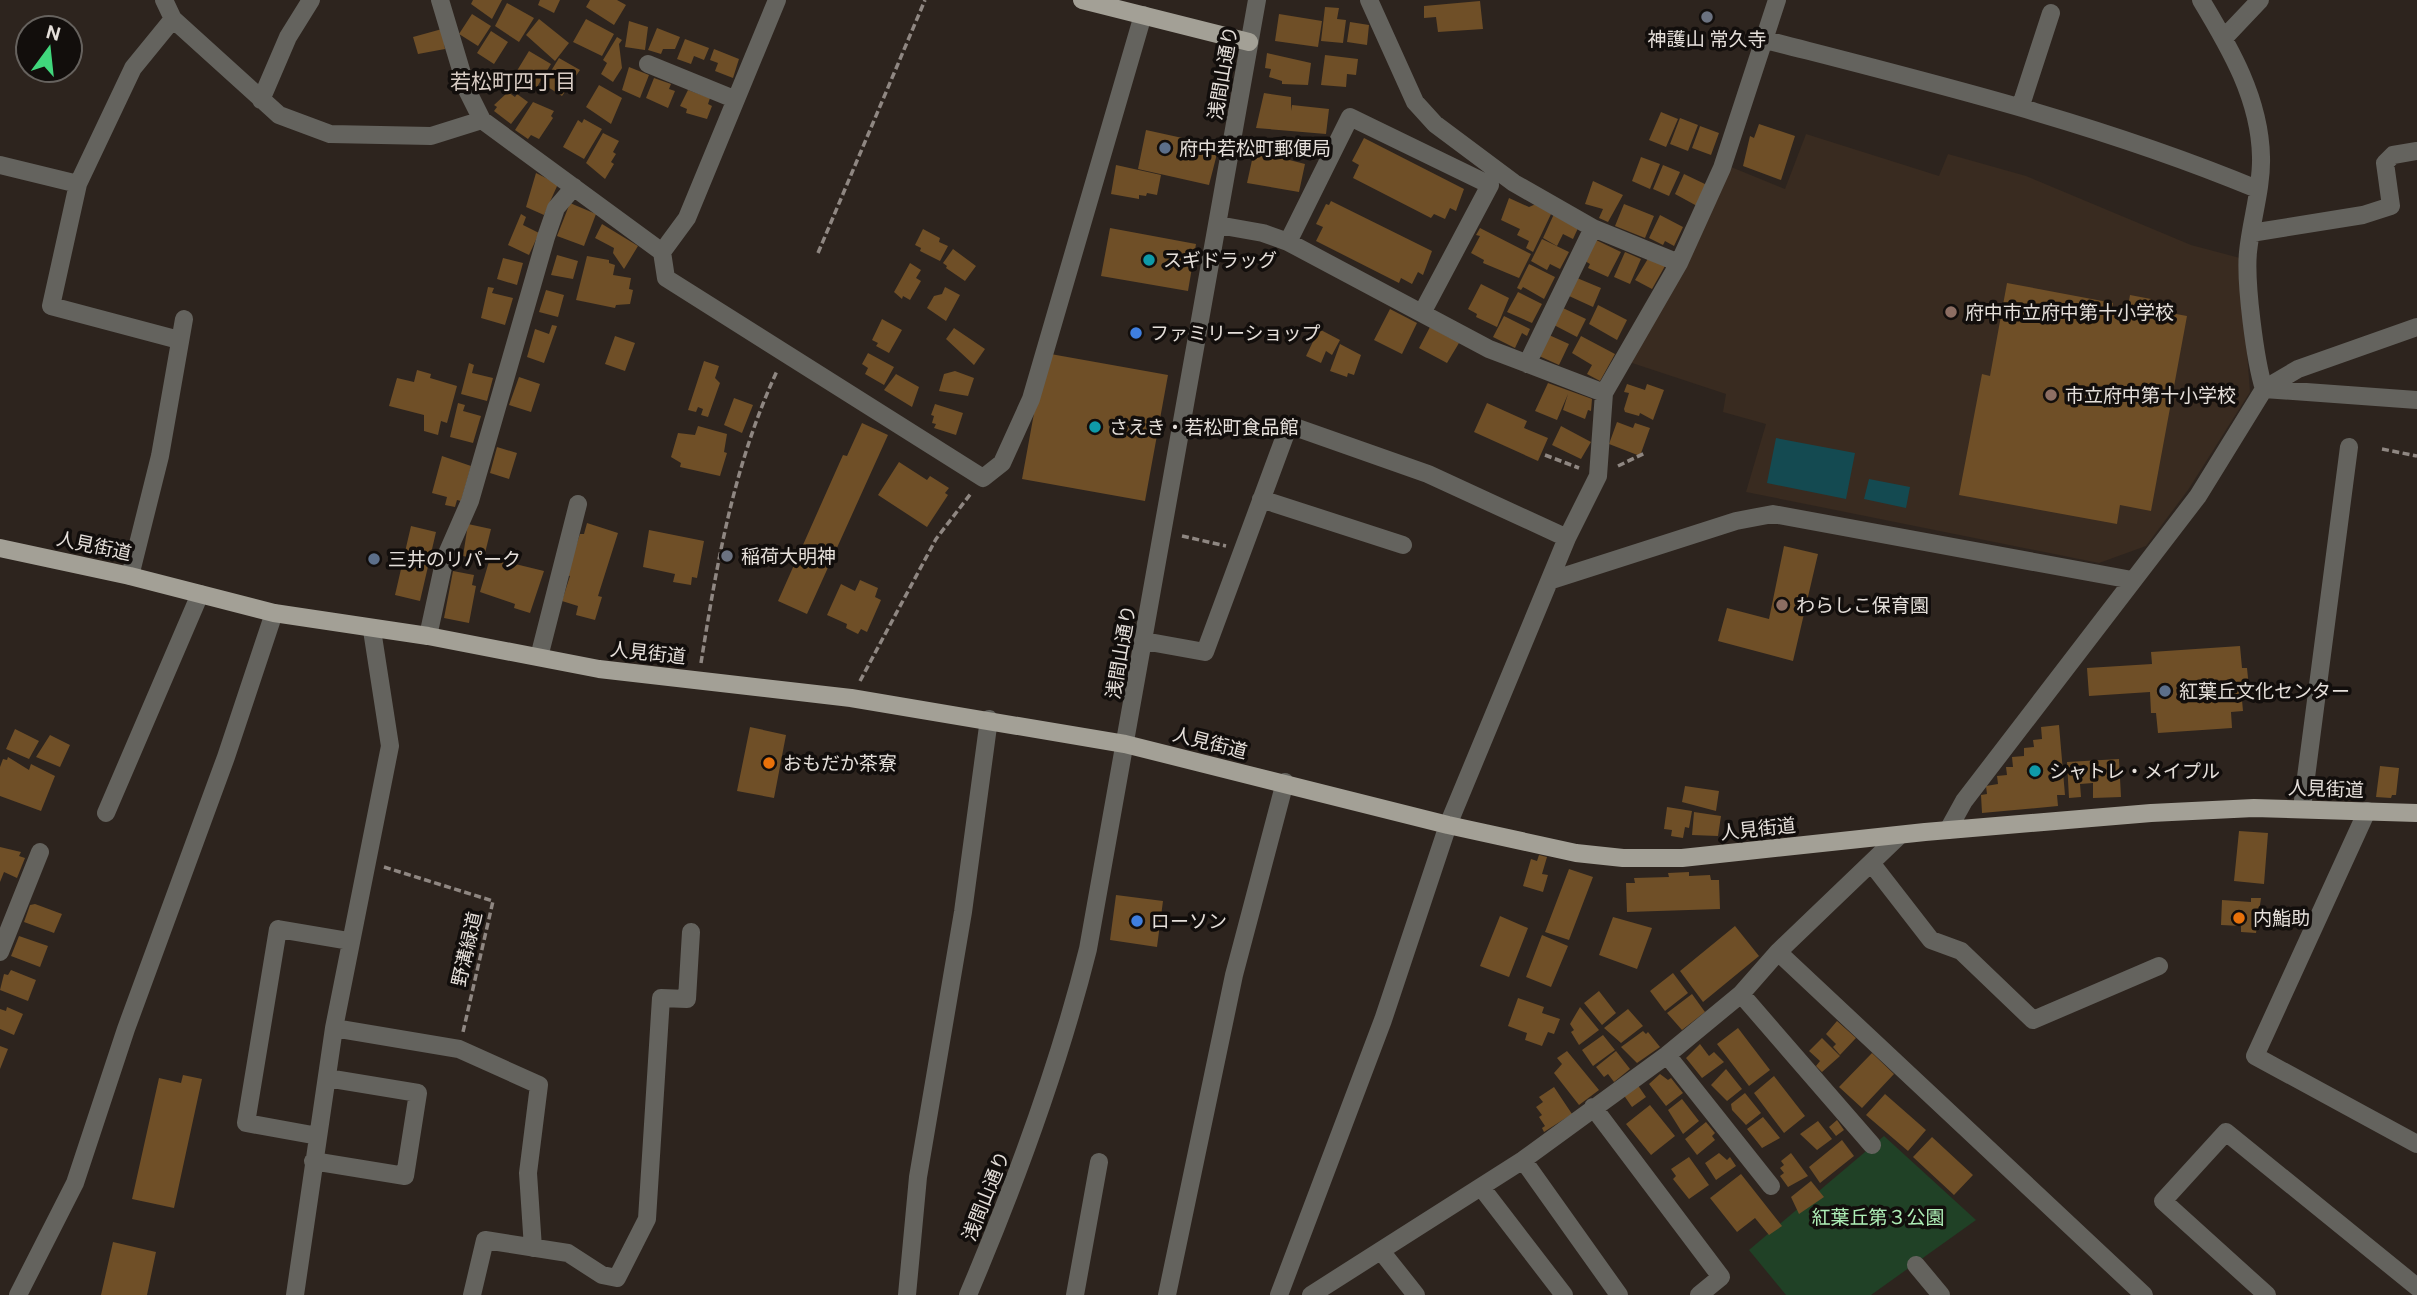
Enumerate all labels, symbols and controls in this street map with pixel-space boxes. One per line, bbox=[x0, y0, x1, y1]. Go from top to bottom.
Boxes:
marker: 神護山 常久寺 bbox=[1699, 9, 1715, 25]
north arrow bbox=[14, 14, 84, 84]
text: N bbox=[43, 19, 63, 47]
street label: 浅間山通り bbox=[1202, 24, 1244, 122]
place label: 神護山 常久寺 bbox=[1647, 27, 1767, 52]
district label: 若松町四丁目 bbox=[450, 68, 576, 96]
place label: 府中若松町郵便局 bbox=[1179, 136, 1331, 161]
marker: 府中若松町郵便局 bbox=[1157, 140, 1173, 156]
place label: スギドラッグ bbox=[1163, 248, 1277, 273]
marker: スギドラッグ bbox=[1141, 252, 1157, 268]
place label: 府中市立府中第十小学校 bbox=[1965, 300, 2174, 325]
marker: 府中市立府中第十小学校 bbox=[1943, 304, 1959, 320]
place label: ファミリーショップ bbox=[1150, 321, 1321, 346]
marker: ファミリーショップ bbox=[1128, 325, 1144, 341]
place label: 市立府中第十小学校 bbox=[2065, 383, 2236, 408]
marker: 市立府中第十小学校 bbox=[2043, 387, 2059, 403]
place label: さえき・若松町食品館 bbox=[1109, 415, 1298, 440]
marker: さえき・若松町食品館 bbox=[1087, 419, 1103, 435]
street label: 人見街道 bbox=[54, 526, 134, 566]
place label: 稲荷大明神 bbox=[741, 544, 836, 569]
place label: 三井のリパーク bbox=[388, 547, 521, 572]
marker: 稲荷大明神 bbox=[719, 548, 735, 564]
marker: 三井のリパーク bbox=[366, 551, 382, 567]
place label: わらしこ保育園 bbox=[1796, 593, 1929, 618]
marker: わらしこ保育園 bbox=[1774, 597, 1790, 613]
street label: 浅間山通り bbox=[1100, 603, 1142, 701]
street label: 人見街道 bbox=[609, 637, 687, 669]
place label: 紅葉丘文化センター bbox=[2179, 679, 2350, 704]
marker: 紅葉丘文化センター bbox=[2157, 683, 2173, 699]
street label: 人見街道 bbox=[1170, 722, 1250, 764]
place label: おもだか茶寮 bbox=[783, 751, 897, 776]
marker: おもだか茶寮 bbox=[761, 755, 777, 771]
place label: シャトレ・メイプル bbox=[2049, 759, 2220, 784]
marker: シャトレ・メイプル bbox=[2027, 763, 2043, 779]
street label: 人見街道 bbox=[2288, 775, 2364, 803]
street label: 人見街道 bbox=[1719, 813, 1797, 845]
place label: 内鮨助 bbox=[2253, 906, 2310, 931]
street label: 野溝緑道 bbox=[446, 909, 488, 989]
place label: ローソン bbox=[1151, 909, 1227, 934]
marker: 内鮨助 bbox=[2231, 910, 2247, 926]
marker: ローソン bbox=[1129, 913, 1145, 929]
street label: 浅間山通り bbox=[957, 1147, 1015, 1245]
park label: 紅葉丘第３公園 bbox=[1811, 1205, 1945, 1230]

